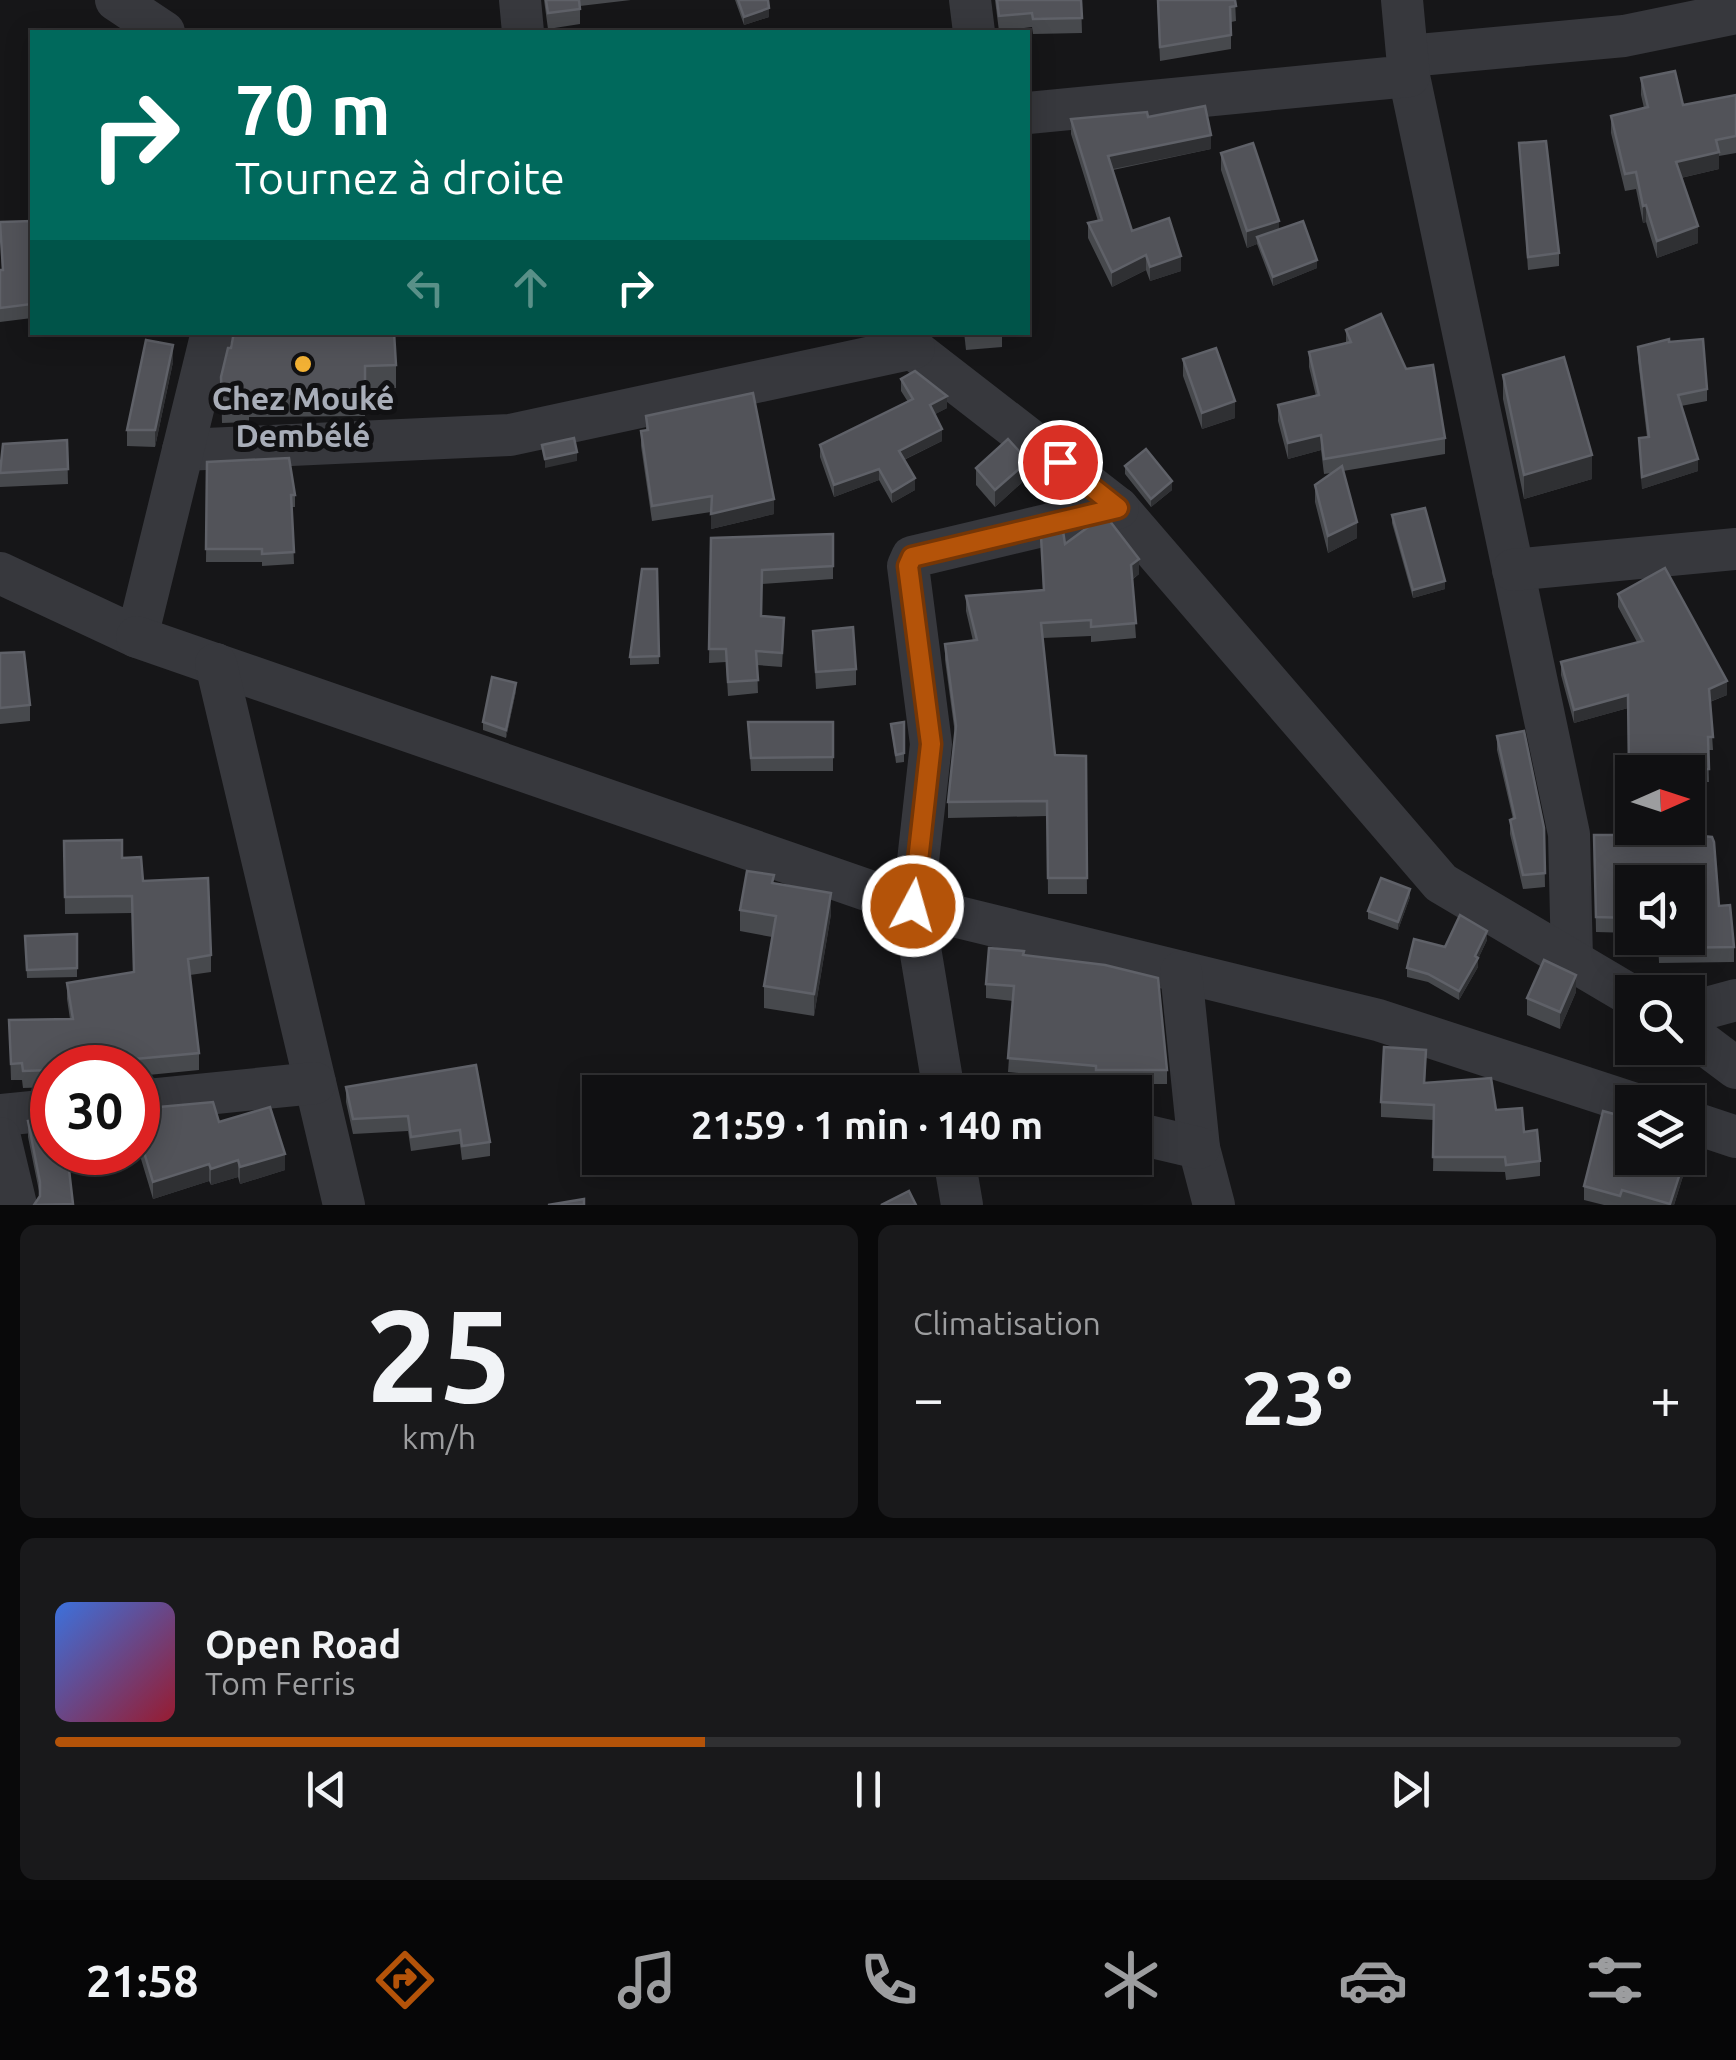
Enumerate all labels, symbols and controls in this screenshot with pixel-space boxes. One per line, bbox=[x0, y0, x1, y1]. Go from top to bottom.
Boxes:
icon: right bbox=[70, 70, 200, 200]
text: 70 m bbox=[235, 70, 391, 148]
text: Tournez à droite bbox=[235, 152, 565, 203]
icon: left bbox=[398, 260, 453, 315]
icon: ahead bbox=[503, 260, 558, 315]
icon: right bbox=[608, 260, 663, 315]
marker: Chez Mouké Dembélé bbox=[292, 353, 314, 375]
place label: Chez Mouké Dembélé bbox=[212, 380, 394, 453]
pin bbox=[1018, 420, 1103, 505]
icon: arrive bbox=[1033, 435, 1088, 490]
north arrow bbox=[1615, 755, 1705, 845]
map controls bbox=[1615, 755, 1705, 1175]
position arrow bbox=[861, 854, 965, 958]
button: sound bbox=[1615, 865, 1705, 955]
button: search bbox=[1615, 975, 1705, 1065]
speed limit sign: 30 bbox=[30, 1045, 160, 1175]
button: layers bbox=[1615, 1085, 1705, 1175]
text: 21:59 · 1 min · 140 m bbox=[691, 1104, 1043, 1146]
text: 25 bbox=[366, 1281, 512, 1427]
text: Climatisation bbox=[913, 1305, 1101, 1341]
text: 23° bbox=[1241, 1355, 1353, 1439]
text: − bbox=[913, 1367, 944, 1428]
text: + bbox=[1650, 1367, 1681, 1428]
text: km/h bbox=[402, 1419, 476, 1455]
text: Open Road bbox=[205, 1623, 401, 1665]
text: Tom Ferris bbox=[205, 1665, 355, 1701]
icon: previous bbox=[299, 1762, 354, 1817]
icon: pause bbox=[841, 1762, 896, 1817]
icon: next bbox=[1383, 1762, 1438, 1817]
icon: directions bbox=[370, 1945, 440, 2015]
icon: music bbox=[612, 1945, 682, 2015]
icon: phone bbox=[854, 1945, 924, 2015]
icon: climate bbox=[1096, 1945, 1166, 2015]
icon: car bbox=[1338, 1945, 1408, 2015]
icon: filters bbox=[1580, 1945, 1650, 2015]
text: 21:58 bbox=[86, 1955, 199, 2006]

